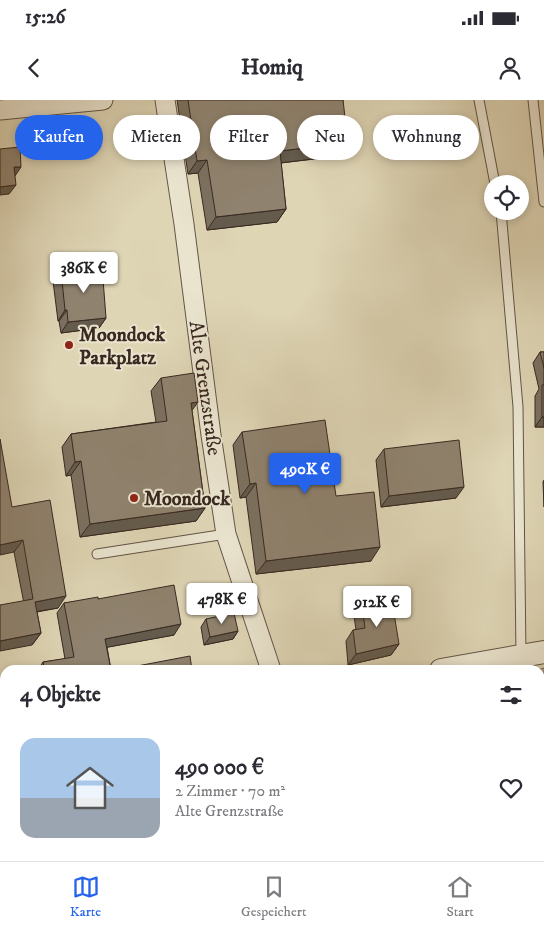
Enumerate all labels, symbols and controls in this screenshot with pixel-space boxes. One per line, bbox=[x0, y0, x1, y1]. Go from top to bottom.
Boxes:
text: 15:26 bbox=[25, 6, 65, 29]
icon: back bbox=[20, 54, 48, 82]
text: Homiq bbox=[241, 54, 303, 81]
icon: person bbox=[496, 54, 524, 82]
chip: Kaufen bbox=[15, 115, 103, 160]
chip: Mieten bbox=[113, 115, 200, 160]
chip: Filter bbox=[210, 115, 287, 160]
chip: Neu bbox=[297, 115, 363, 160]
chip: Wohnung bbox=[373, 115, 479, 160]
map controls bbox=[484, 175, 529, 220]
button: locate bbox=[484, 175, 529, 220]
pin: 386K € bbox=[43, 252, 125, 294]
text: 386K € bbox=[61, 258, 107, 278]
street label: Alte Grenzstraße bbox=[183, 319, 226, 457]
place label: Moondock Parkplatz bbox=[79, 323, 166, 371]
marker: Moondock Parkplatz bbox=[63, 339, 75, 351]
pin: 490K € bbox=[264, 452, 346, 495]
text: 490K € bbox=[280, 459, 330, 479]
place label: Moondock bbox=[144, 487, 231, 512]
marker: Moondock bbox=[128, 492, 140, 504]
pin: 478K € bbox=[181, 582, 263, 625]
pin: 912K € bbox=[336, 586, 418, 628]
text: 478K € bbox=[197, 589, 247, 609]
text: 912K € bbox=[354, 592, 400, 612]
icon: filters bbox=[497, 681, 525, 709]
text: 4 Objekte bbox=[20, 682, 101, 708]
text: 490 000 € bbox=[175, 755, 264, 781]
icon: home bbox=[60, 758, 120, 818]
icon: heart bbox=[497, 774, 525, 802]
text: 2 Zimmer · 70 m² bbox=[175, 781, 285, 801]
text: Alte Grenzstraße bbox=[175, 801, 284, 821]
tab: Karte bbox=[70, 873, 101, 921]
tab: Gespeichert bbox=[241, 873, 306, 921]
tab: Start bbox=[446, 873, 474, 921]

